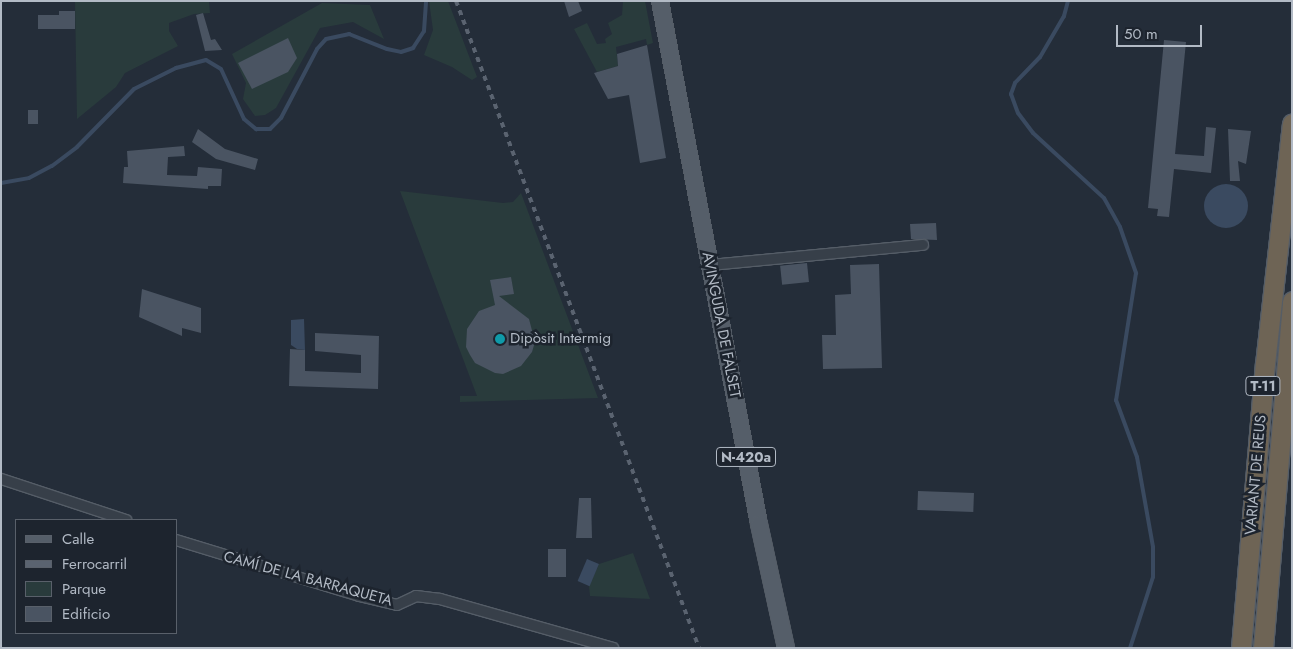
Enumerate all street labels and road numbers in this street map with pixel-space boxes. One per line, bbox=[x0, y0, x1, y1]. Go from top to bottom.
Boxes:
street label: AVINGUDA DE FALSET bbox=[698, 251, 744, 399]
road number: T-11 bbox=[1244, 374, 1282, 398]
street label: VARIANT DE REUS bbox=[1242, 414, 1270, 536]
road number: N-420a bbox=[716, 446, 776, 468]
street label: CAMÍ DE LA BARRAQUETA bbox=[222, 548, 394, 610]

